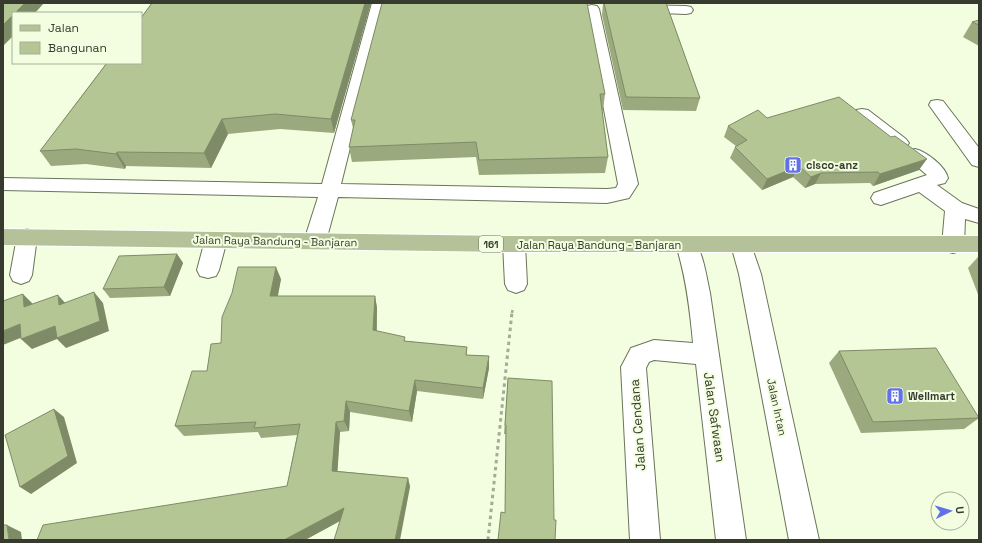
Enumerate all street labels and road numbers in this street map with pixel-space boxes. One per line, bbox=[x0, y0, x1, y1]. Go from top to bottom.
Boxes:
street label: Jalan Raya Bandung - Banjaran bbox=[193, 233, 357, 249]
road number: 161 bbox=[479, 236, 503, 252]
street label: Jalan Raya Bandung - Banjaran bbox=[517, 238, 681, 252]
street label: Jalan Safwaan bbox=[700, 371, 729, 463]
street label: Jalan Intan bbox=[764, 377, 790, 437]
street label: Jalan Cendana bbox=[626, 378, 649, 472]

